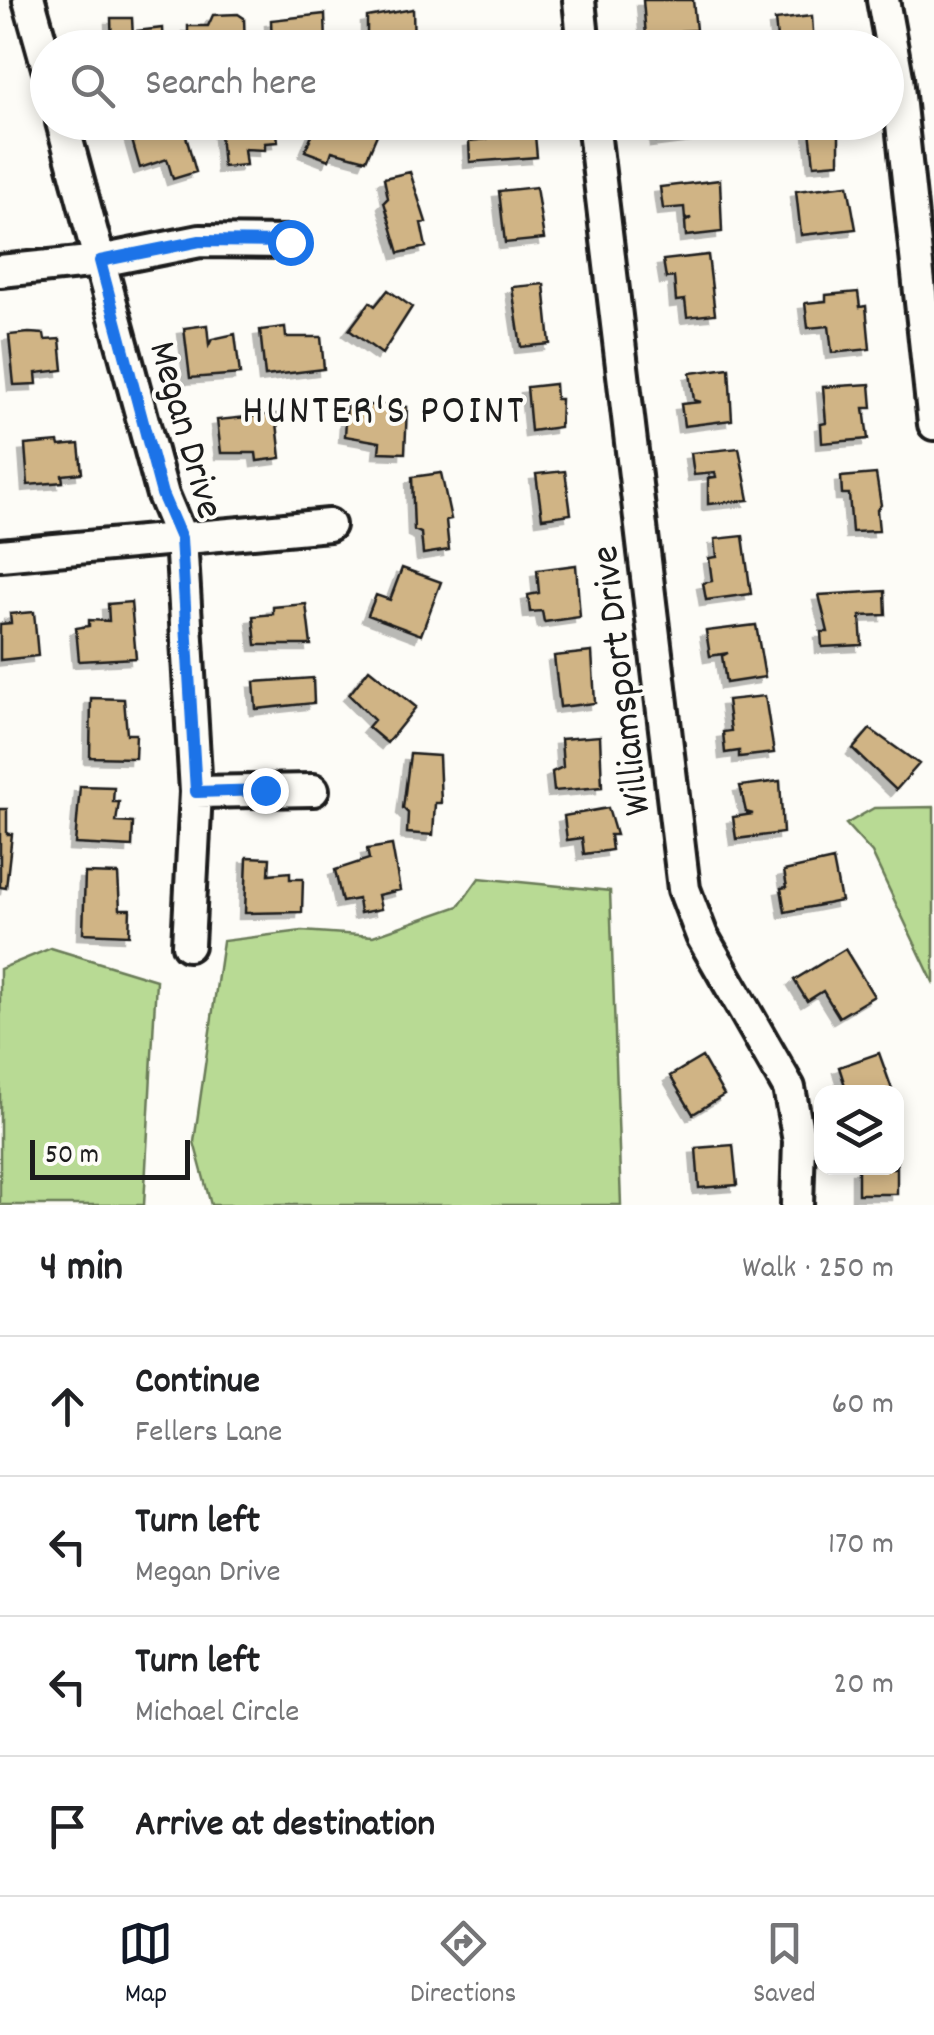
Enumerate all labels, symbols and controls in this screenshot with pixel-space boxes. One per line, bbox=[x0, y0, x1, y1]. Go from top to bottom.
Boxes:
search box bbox=[30, 30, 904, 140]
icon: search bbox=[65, 58, 120, 113]
text: Search here bbox=[145, 58, 317, 113]
route start bbox=[268, 220, 314, 266]
street label: Megan Drive bbox=[130, 335, 235, 526]
district label: HUNTER'S POINT bbox=[242, 384, 526, 444]
street label: Williamsport Drive bbox=[580, 542, 669, 819]
route end bbox=[243, 768, 289, 814]
map controls bbox=[814, 1085, 904, 1175]
button: layers bbox=[814, 1085, 904, 1175]
scale bar bbox=[30, 1135, 190, 1180]
text: 50 m bbox=[45, 1137, 99, 1177]
text: 4 min bbox=[40, 1240, 123, 1300]
text: Walk · 250 m bbox=[742, 1247, 894, 1293]
text: Continue bbox=[135, 1356, 260, 1411]
icon: ahead bbox=[40, 1379, 95, 1434]
text: 60 m bbox=[832, 1383, 894, 1429]
text: Fellers Lane bbox=[135, 1411, 282, 1457]
text: Turn left bbox=[135, 1496, 260, 1551]
icon: left bbox=[40, 1519, 95, 1574]
text: 170 m bbox=[828, 1523, 894, 1569]
text: Megan Drive bbox=[135, 1551, 281, 1597]
text: Turn left bbox=[135, 1636, 260, 1691]
icon: left bbox=[40, 1659, 95, 1714]
text: 20 m bbox=[833, 1663, 894, 1709]
text: Michael Circle bbox=[135, 1691, 299, 1737]
icon: arrive bbox=[40, 1799, 95, 1854]
text: Arrive at destination bbox=[135, 1799, 435, 1854]
tab: Map bbox=[118, 1916, 173, 2016]
tab: Directions bbox=[410, 1916, 516, 2016]
tab: Saved bbox=[753, 1916, 816, 2016]

